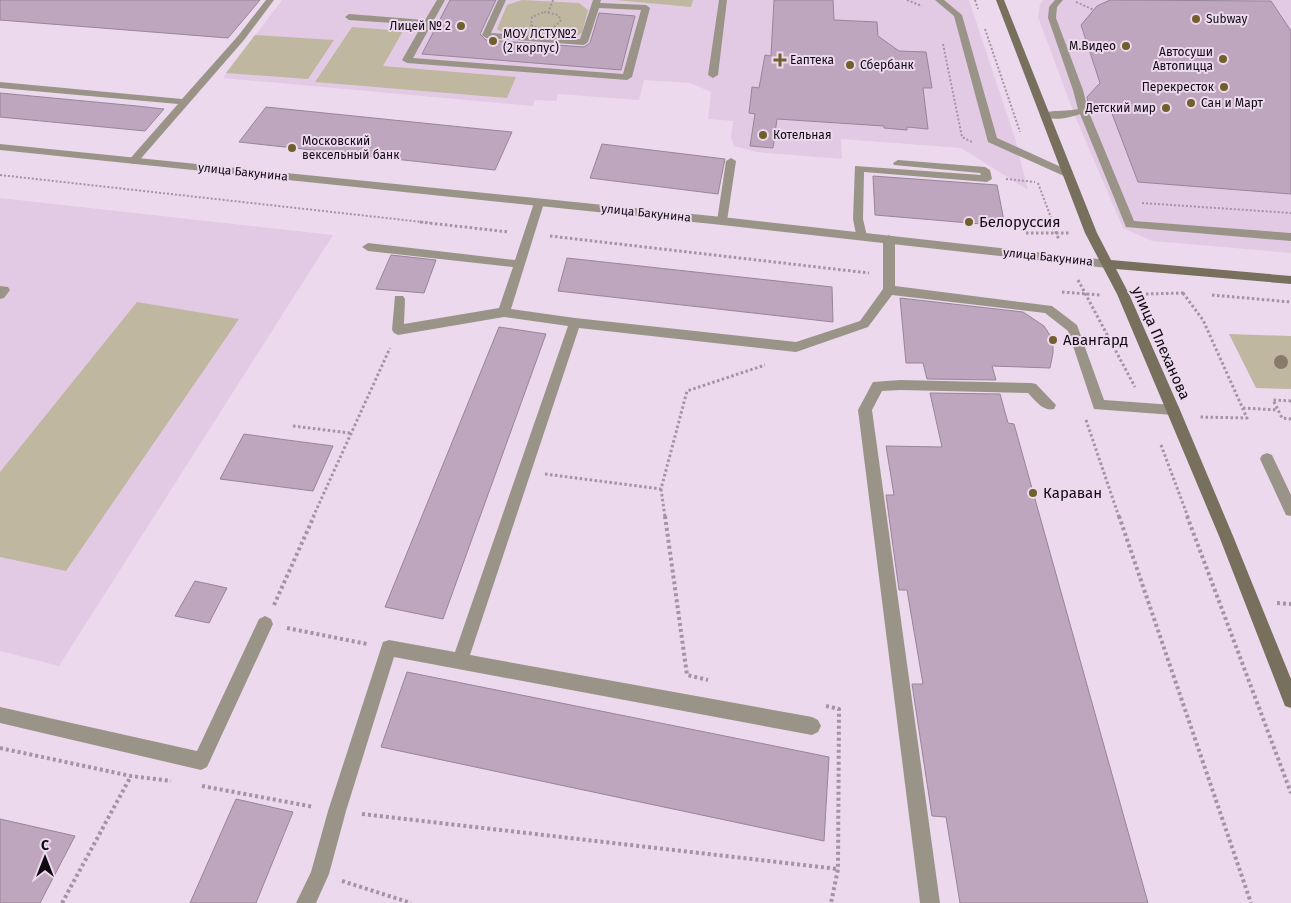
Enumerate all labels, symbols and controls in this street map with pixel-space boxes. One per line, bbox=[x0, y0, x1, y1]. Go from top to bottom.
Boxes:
place label: Subway bbox=[1206, 12, 1247, 26]
marker: Subway bbox=[1190, 13, 1202, 25]
place label: Лицей № 2 bbox=[389, 19, 451, 33]
marker: Лицей № 2 bbox=[455, 20, 467, 32]
place label: МОУ ЛСТУ№2 (2 корпус) bbox=[503, 27, 577, 55]
marker: МОУ ЛСТУ№2 (2 корпус) bbox=[487, 35, 499, 47]
place label: М.Видео bbox=[1069, 39, 1116, 53]
marker: М.Видео bbox=[1120, 40, 1132, 52]
place label: Автосуши Автопицца bbox=[1153, 45, 1213, 73]
place label: Еаптека bbox=[790, 53, 834, 67]
marker: Автосуши Автопицца bbox=[1217, 53, 1229, 65]
marker: Еаптека bbox=[774, 54, 786, 66]
place label: Сбербанк bbox=[860, 58, 915, 72]
marker: Сбербанк bbox=[844, 59, 856, 71]
place label: Перекресток bbox=[1142, 80, 1215, 94]
marker: Перекресток bbox=[1218, 81, 1230, 93]
place label: Сан и Март bbox=[1201, 96, 1263, 110]
marker: Сан и Март bbox=[1185, 97, 1197, 109]
place label: Детский мир bbox=[1084, 101, 1156, 115]
marker: Детский мир bbox=[1160, 102, 1172, 114]
place label: Котельная bbox=[773, 128, 832, 142]
marker: Котельная bbox=[757, 129, 769, 141]
place label: Московский вексельный банк bbox=[302, 134, 400, 162]
marker: Московский вексельный банк bbox=[286, 142, 298, 154]
street label: улица Бакунина bbox=[197, 160, 289, 184]
street label: улица Бакунина bbox=[600, 201, 692, 225]
place label: Белоруссия bbox=[979, 213, 1061, 231]
marker: Белоруссия bbox=[963, 216, 975, 228]
street label: улица Бакунина bbox=[1002, 245, 1094, 269]
street label: улица Плеханова bbox=[1128, 284, 1194, 402]
place label: Авангард bbox=[1063, 331, 1128, 349]
marker: Авангард bbox=[1047, 334, 1059, 346]
place label: Караван bbox=[1043, 484, 1102, 502]
marker: Караван bbox=[1027, 487, 1039, 499]
north arrow bbox=[20, 833, 70, 883]
text: С bbox=[41, 837, 49, 854]

